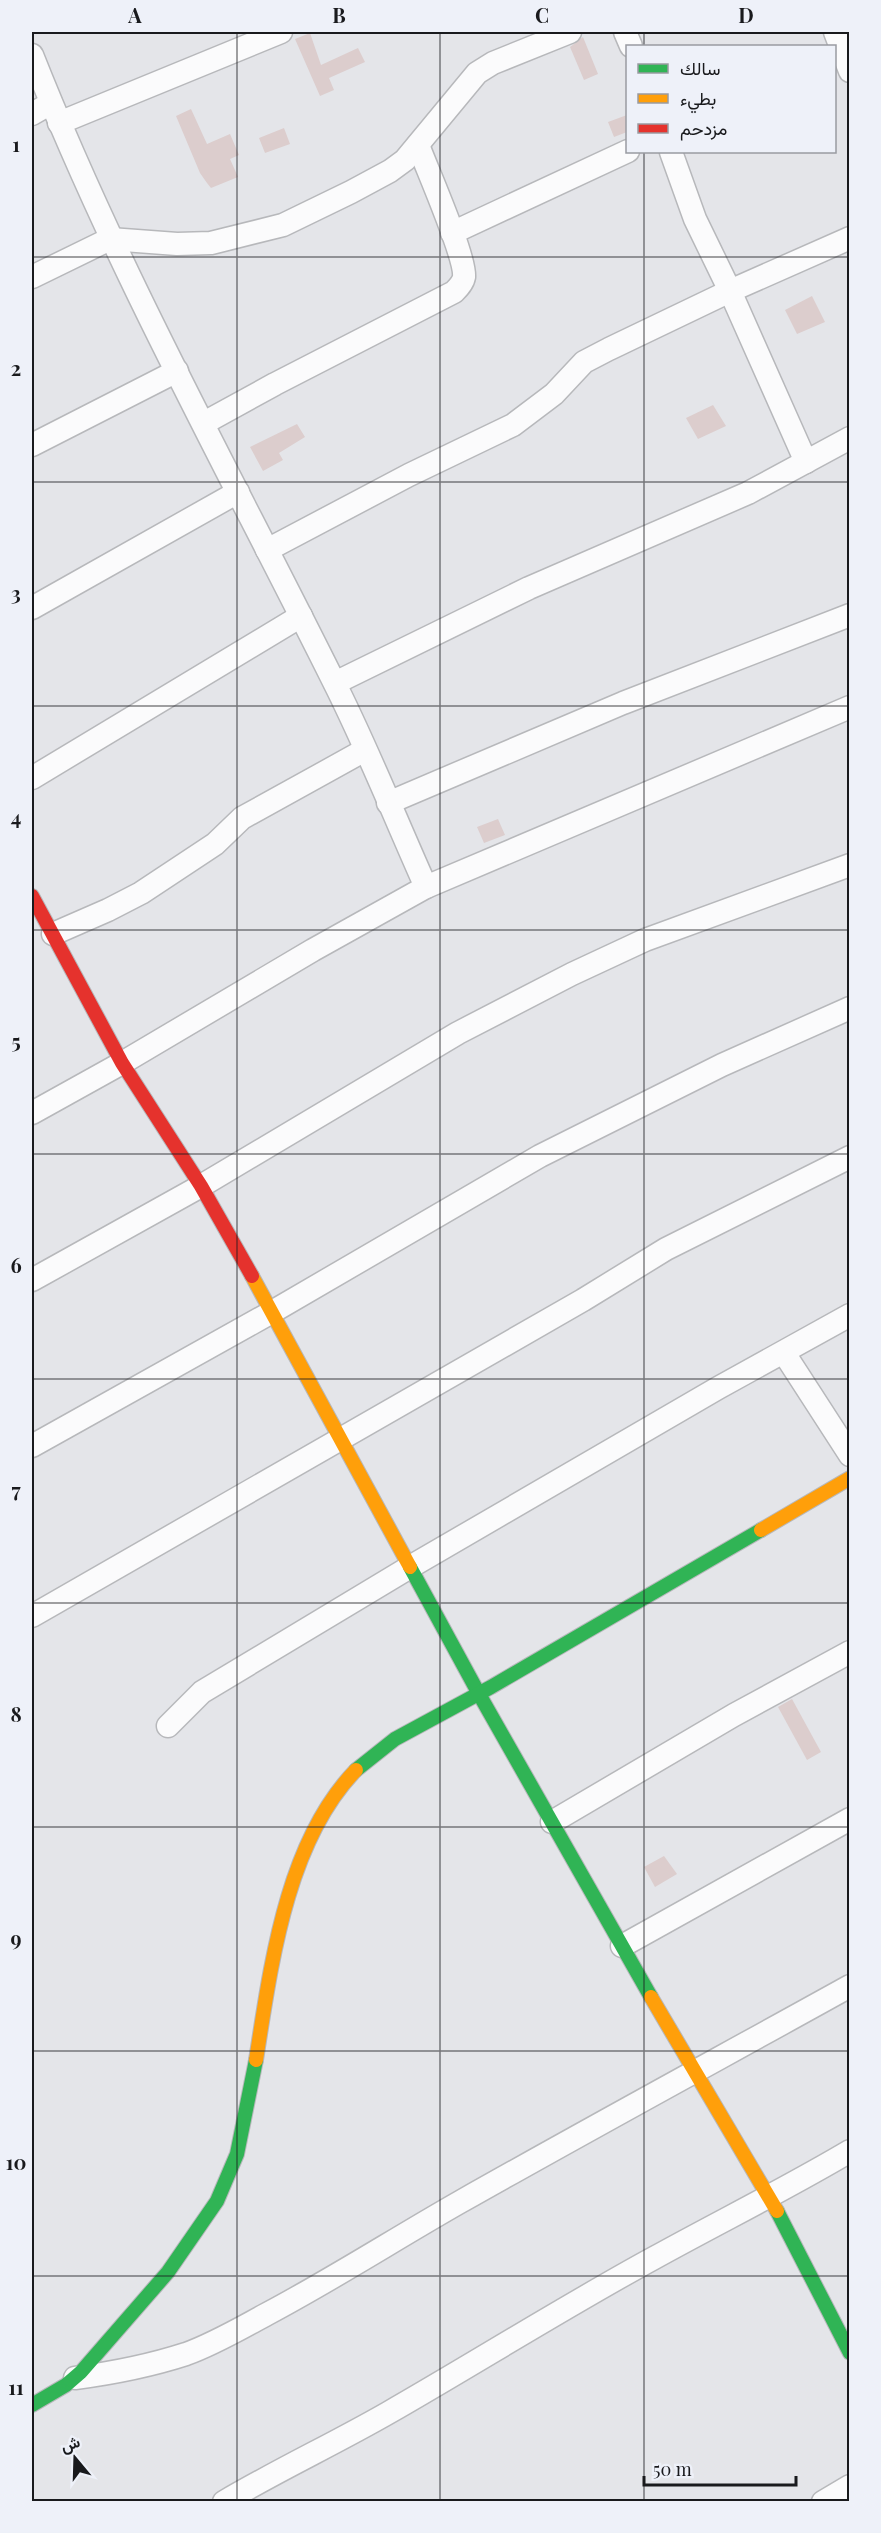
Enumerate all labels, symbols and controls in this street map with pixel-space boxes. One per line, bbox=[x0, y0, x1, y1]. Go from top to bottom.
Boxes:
text: A bbox=[127, 1, 142, 28]
text: B bbox=[332, 1, 346, 28]
text: C bbox=[535, 1, 549, 28]
text: D bbox=[738, 1, 754, 28]
legend bbox=[626, 45, 836, 153]
text: سالك bbox=[680, 56, 720, 80]
text: بطيء bbox=[680, 86, 716, 114]
text: مزدحم bbox=[680, 116, 727, 141]
text: 1 bbox=[12, 130, 20, 157]
text: 2 bbox=[11, 354, 21, 381]
text: 3 bbox=[11, 579, 21, 606]
text: 4 bbox=[11, 803, 21, 830]
text: 5 bbox=[11, 1027, 21, 1054]
text: 6 bbox=[10, 1251, 22, 1278]
text: 7 bbox=[11, 1476, 21, 1503]
text: 8 bbox=[10, 1700, 22, 1727]
text: 9 bbox=[10, 1924, 22, 1951]
text: 10 bbox=[6, 2148, 26, 2175]
text: 11 bbox=[8, 2373, 24, 2400]
north arrow bbox=[45, 2428, 105, 2488]
text: ش bbox=[57, 2430, 82, 2456]
scale bar bbox=[644, 2449, 796, 2487]
text: 50 m bbox=[653, 2457, 692, 2481]

